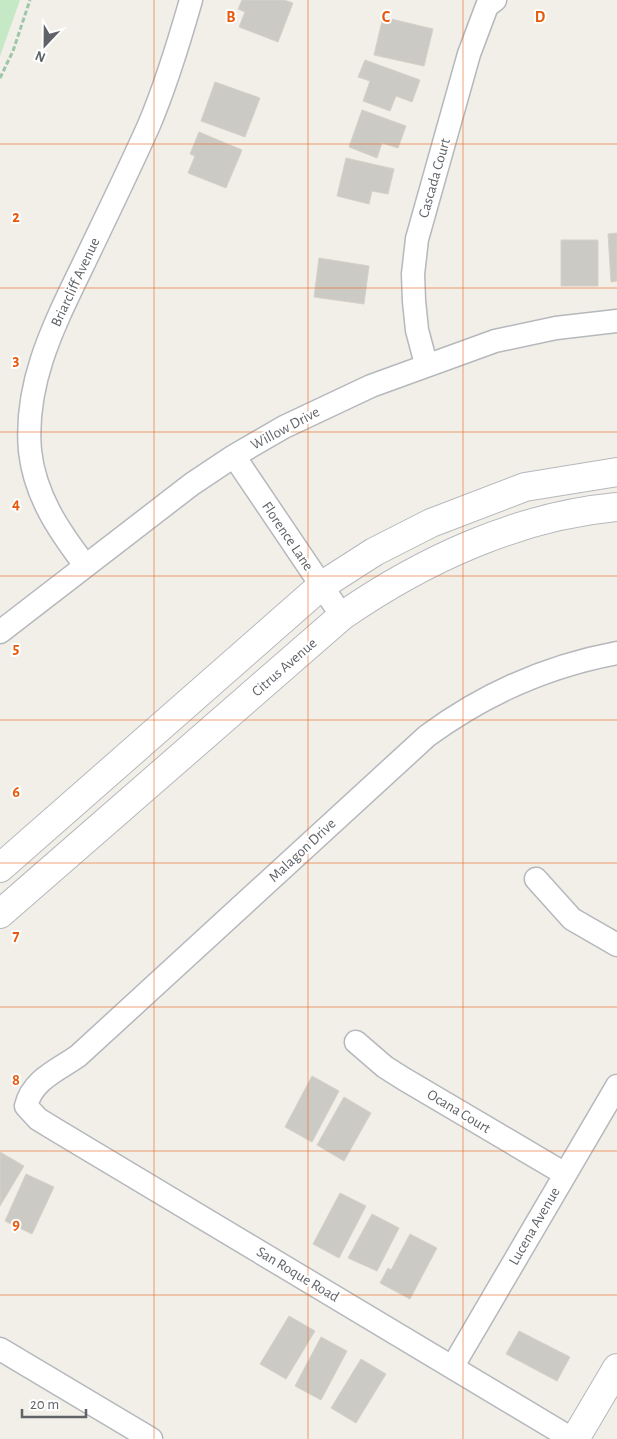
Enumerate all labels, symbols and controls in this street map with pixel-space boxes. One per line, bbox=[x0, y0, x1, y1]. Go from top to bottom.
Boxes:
text: B bbox=[226, 9, 236, 25]
text: C bbox=[382, 9, 391, 25]
text: D bbox=[535, 9, 546, 25]
north arrow bbox=[20, 20, 70, 70]
text: N bbox=[33, 48, 48, 64]
street label: Cascada Court bbox=[416, 136, 453, 220]
text: 2 bbox=[12, 209, 20, 225]
street label: Briarcliff Avenue bbox=[48, 235, 103, 329]
text: 3 bbox=[13, 352, 20, 368]
street label: Willow Drive bbox=[248, 404, 322, 453]
text: 4 bbox=[12, 496, 20, 512]
street label: Florence Lane bbox=[259, 499, 316, 574]
street label: Citrus Avenue bbox=[249, 635, 320, 699]
text: 5 bbox=[13, 640, 20, 656]
text: 6 bbox=[12, 784, 20, 800]
street label: Malagon Drive bbox=[266, 816, 339, 885]
text: 7 bbox=[13, 928, 20, 944]
text: 8 bbox=[12, 1072, 20, 1088]
street label: Ocana Court bbox=[424, 1087, 493, 1136]
street label: Lucena Avenue bbox=[506, 1185, 563, 1268]
text: 9 bbox=[12, 1216, 20, 1232]
street label: San Roque Road bbox=[254, 1244, 342, 1305]
scale bar bbox=[22, 1386, 86, 1418]
text: 20 m bbox=[30, 1397, 59, 1412]

